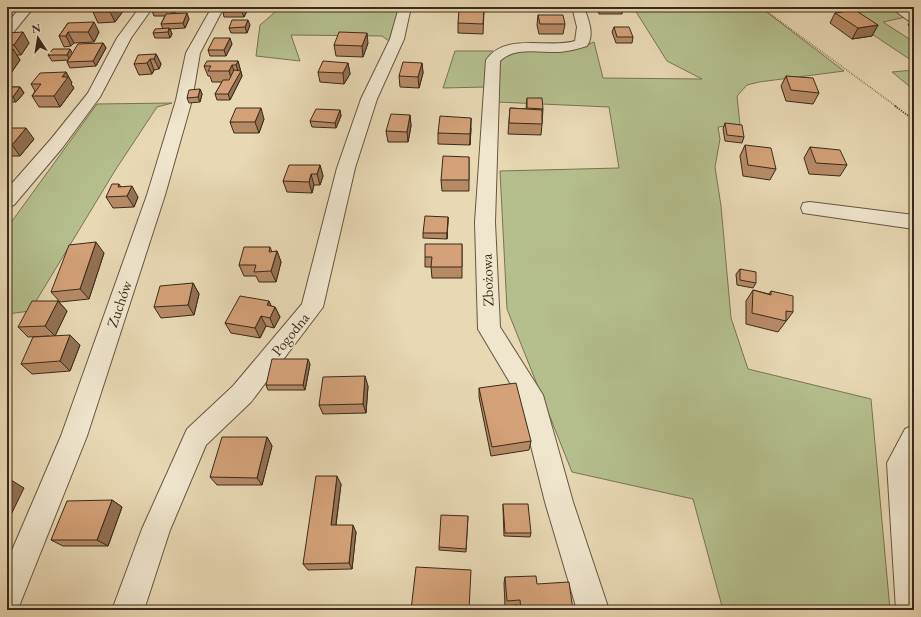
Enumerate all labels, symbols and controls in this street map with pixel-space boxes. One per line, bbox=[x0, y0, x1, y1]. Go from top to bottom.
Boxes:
north arrow bbox=[18, 18, 58, 58]
text: N bbox=[30, 20, 42, 36]
street label: Zbożowa bbox=[477, 253, 497, 307]
street label: Zuchów bbox=[102, 277, 136, 330]
street label: Pogodna bbox=[267, 308, 313, 360]

